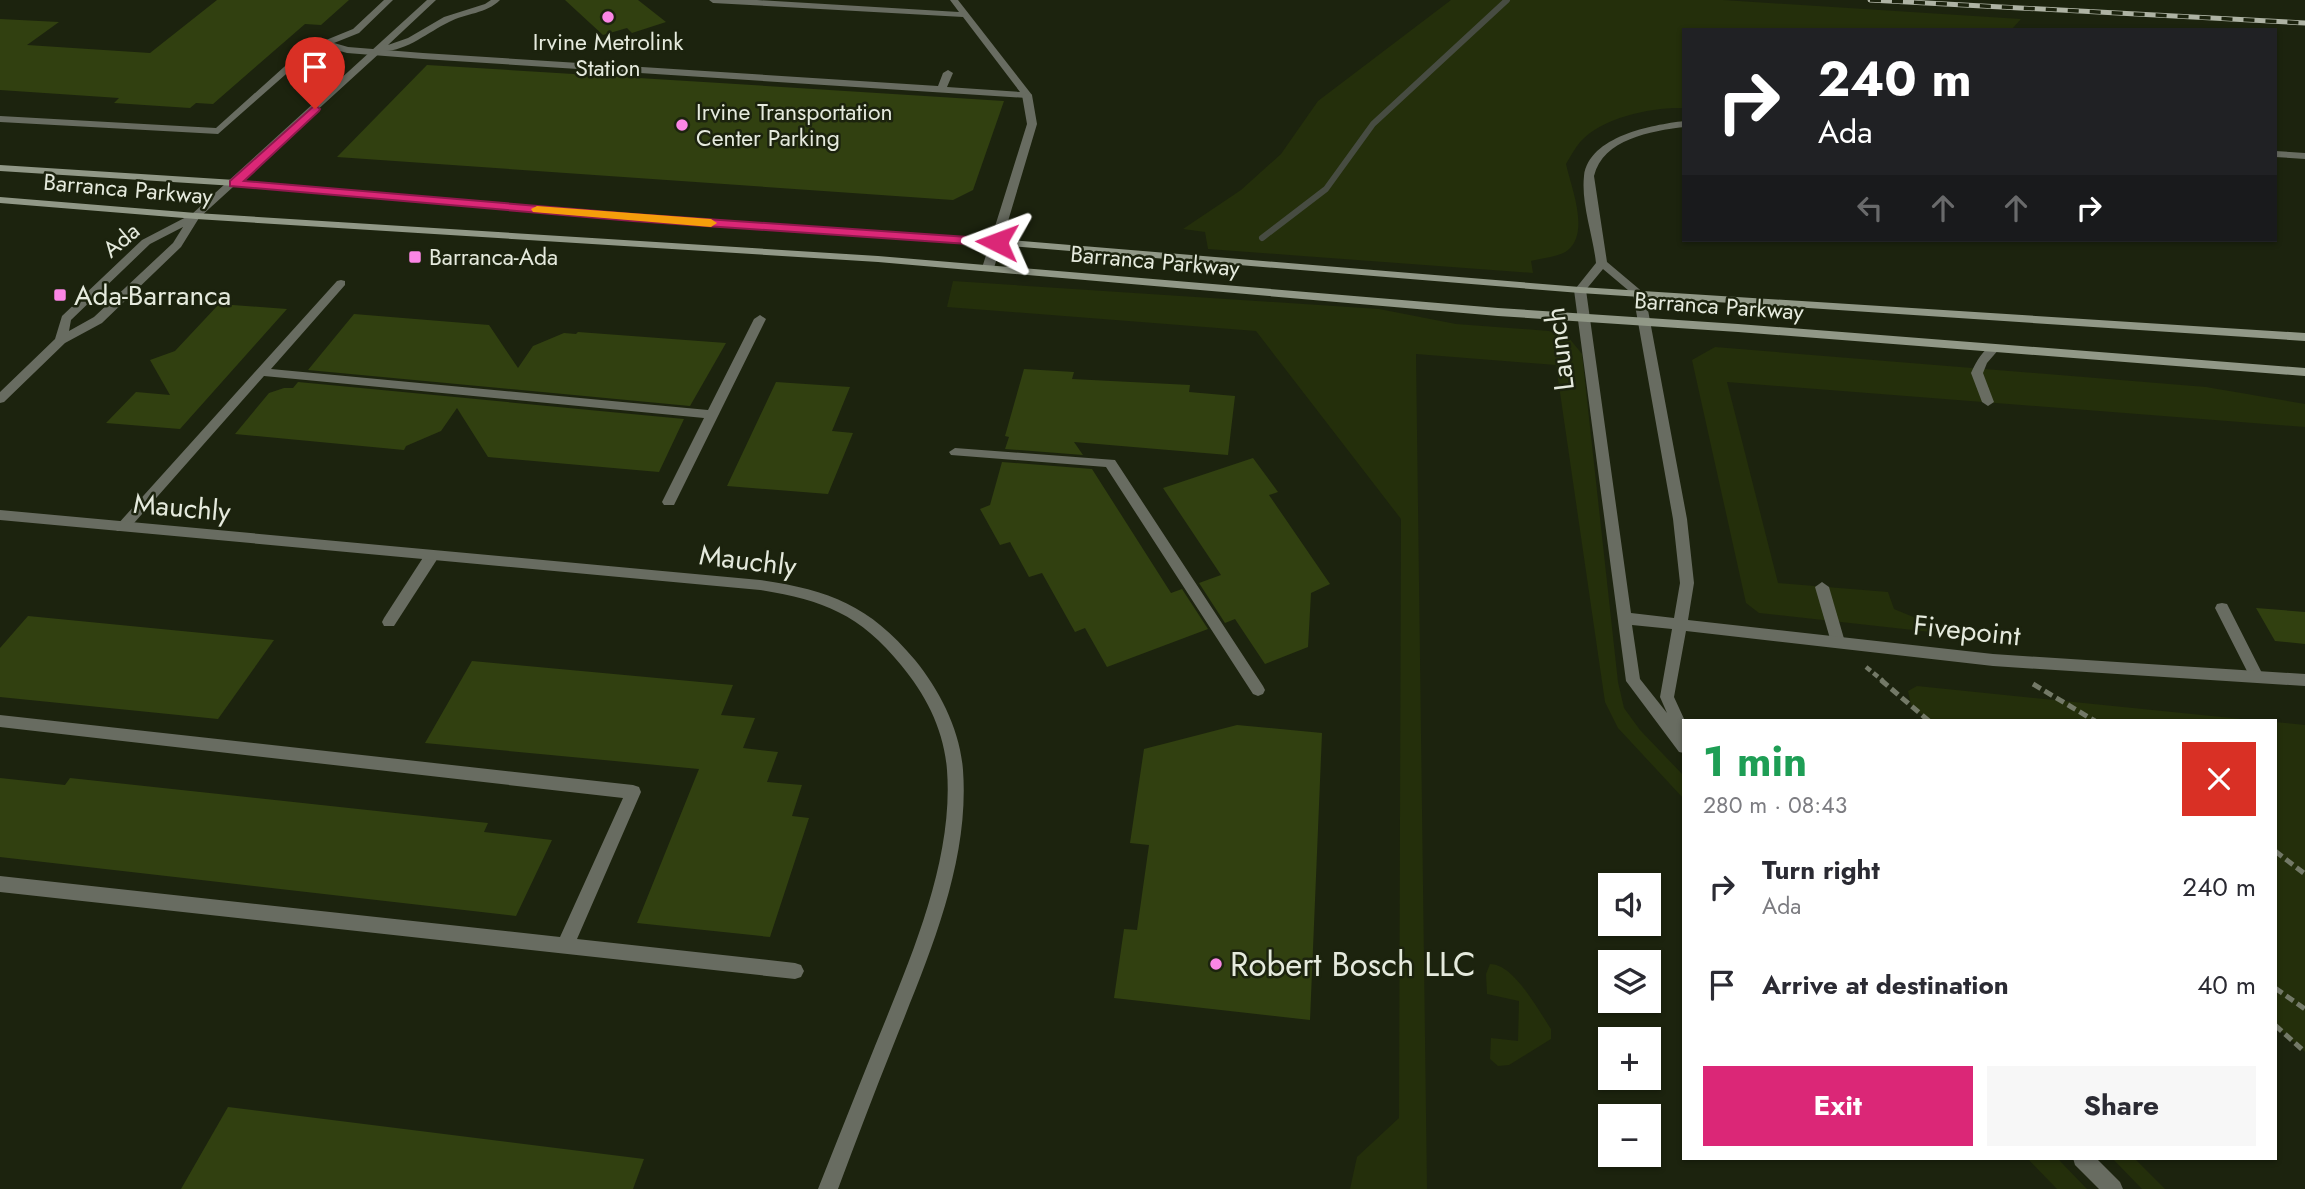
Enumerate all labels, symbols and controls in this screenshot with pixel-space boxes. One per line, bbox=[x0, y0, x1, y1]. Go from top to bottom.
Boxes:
marker: Irvine Metrolink Station bbox=[600, 9, 616, 25]
place label: Irvine Metrolink Station bbox=[533, 25, 684, 85]
pin bbox=[285, 37, 345, 109]
text: 240 m bbox=[1818, 44, 1972, 114]
icon: arrive bbox=[296, 48, 334, 86]
icon: right bbox=[1703, 56, 1794, 147]
place label: Irvine Transportation Center Parking bbox=[696, 95, 893, 155]
text: Ada bbox=[1818, 109, 1873, 155]
marker: Irvine Transportation Center Parking bbox=[674, 117, 690, 133]
street label: Barranca Parkway bbox=[42, 165, 215, 213]
icon: left bbox=[1851, 189, 1889, 227]
icon: ahead bbox=[1924, 189, 1962, 227]
icon: ahead bbox=[1997, 189, 2035, 227]
icon: right bbox=[2070, 189, 2108, 227]
position arrow bbox=[960, 205, 1034, 279]
street label: Ada bbox=[95, 214, 147, 266]
street label: Barranca Parkway bbox=[1069, 237, 1242, 285]
place label: Barranca-Ada bbox=[429, 240, 558, 274]
marker: Barranca-Ada bbox=[407, 249, 423, 265]
place label: Ada-Barranca bbox=[74, 275, 231, 316]
street label: Barranca Parkway bbox=[1633, 283, 1806, 329]
marker: Ada-Barranca bbox=[52, 287, 68, 303]
street label: Launch bbox=[1534, 305, 1585, 393]
street label: Mauchly bbox=[132, 483, 233, 532]
street label: Mauchly bbox=[697, 534, 800, 587]
street label: Fivepoint bbox=[1911, 604, 2023, 657]
text: 1 min bbox=[1703, 731, 1807, 792]
button: close bbox=[2182, 742, 2256, 816]
text: 280 m · 08:43 bbox=[1703, 788, 1847, 822]
text: Turn right bbox=[1762, 851, 1880, 889]
icon: right bbox=[1703, 868, 1741, 906]
text: 240 m bbox=[2182, 868, 2256, 906]
map controls bbox=[1598, 873, 1661, 1167]
button: sound bbox=[1598, 873, 1661, 936]
text: Ada bbox=[1762, 889, 1801, 923]
place label: Robert Bosch LLC bbox=[1230, 941, 1476, 988]
button: layers bbox=[1598, 950, 1661, 1013]
marker: Robert Bosch LLC bbox=[1208, 956, 1224, 972]
icon: arrive bbox=[1703, 966, 1741, 1004]
text: Arrive at destination bbox=[1762, 966, 2009, 1004]
text: 40 m bbox=[2197, 966, 2256, 1004]
button: + bbox=[1598, 1027, 1661, 1090]
button: Exit bbox=[1703, 1066, 1973, 1146]
button: Share bbox=[1987, 1066, 2256, 1146]
button: − bbox=[1598, 1104, 1661, 1167]

